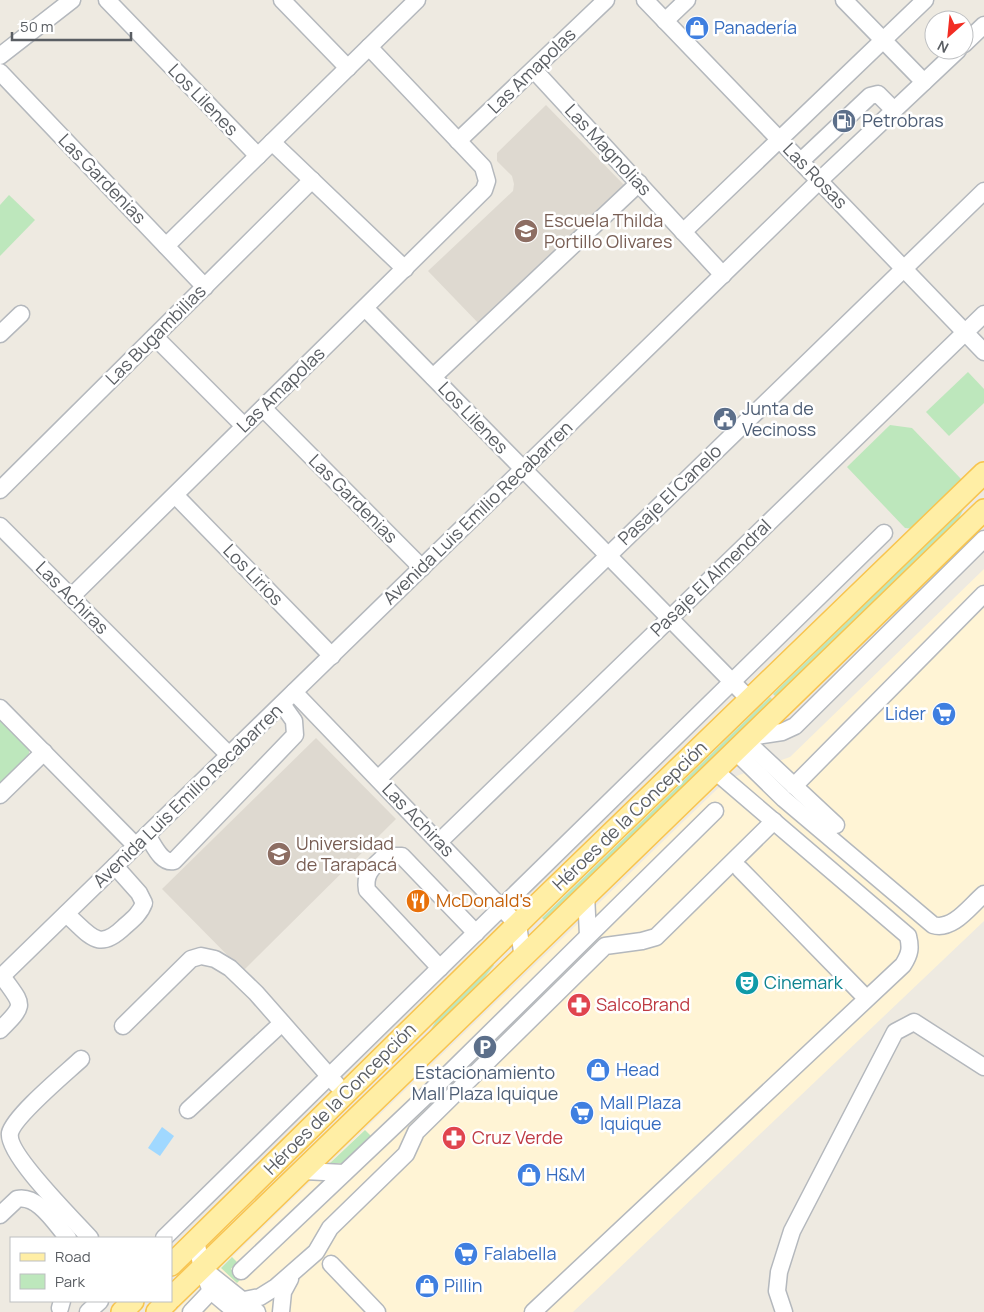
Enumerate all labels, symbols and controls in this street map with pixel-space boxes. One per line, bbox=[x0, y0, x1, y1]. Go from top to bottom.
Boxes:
scale bar bbox=[12, 10, 131, 42]
north arrow bbox=[924, 10, 974, 60]
shop icon: Panadería bbox=[684, 15, 710, 41]
place label: Panadería bbox=[714, 15, 797, 39]
text: 50 m bbox=[20, 16, 54, 37]
street label: Las Amapolas bbox=[482, 22, 581, 118]
text: N bbox=[934, 36, 952, 58]
street label: Los Lilenes bbox=[163, 58, 244, 140]
street label: Las Magnolias bbox=[560, 98, 657, 200]
fuel station icon: Petrobras bbox=[831, 108, 857, 134]
place label: Petrobras bbox=[862, 108, 944, 132]
street label: Las Gardenias bbox=[54, 128, 152, 229]
street label: Las Rosas bbox=[778, 137, 853, 214]
place label: Escuela Thilda Portillo Olivares bbox=[544, 208, 672, 253]
school or university icon: Escuela Thilda Portillo Olivares bbox=[513, 218, 539, 244]
street label: Las Bugambilias bbox=[100, 279, 211, 390]
street label: Las Amapolas bbox=[231, 341, 330, 437]
street label: Los Lilenes bbox=[433, 376, 514, 458]
place label: Junta de Vecinoss bbox=[742, 396, 816, 441]
public building icon: Junta de Vecinoss bbox=[712, 406, 738, 432]
street label: Avenida Luis Emilio Recabarren bbox=[377, 415, 577, 609]
street label: Pasaje El Canelo bbox=[612, 439, 726, 550]
street label: Las Gardenias bbox=[304, 449, 403, 548]
street label: Pasaje El Almendral bbox=[645, 513, 776, 641]
street label: Los Lirios bbox=[218, 538, 289, 610]
street label: Las Achiras bbox=[31, 556, 114, 639]
street label: Avenida Luis Emilio Recabarren bbox=[87, 698, 287, 892]
place label: Lider bbox=[885, 701, 927, 725]
supermarket icon: Lider bbox=[931, 701, 957, 727]
street label: Héroes de la Concepción bbox=[547, 735, 712, 895]
street label: Las Achiras bbox=[377, 777, 460, 861]
place label: Universidad de Tarapacá bbox=[296, 831, 397, 876]
school or university icon: Universidad de Tarapacá bbox=[266, 841, 292, 867]
restaurant icon: McDonald's bbox=[405, 888, 431, 914]
place label: McDonald's bbox=[436, 888, 531, 912]
theatre icon: Cinemark bbox=[734, 970, 760, 996]
place label: Cinemark bbox=[764, 970, 844, 994]
pharmacy icon: SalcoBrand bbox=[566, 992, 592, 1018]
place label: SalcoBrand bbox=[596, 992, 690, 1016]
street label: Héroes de la Concepción bbox=[258, 1017, 421, 1180]
parking icon: Estacionamiento Mall Plaza Iquique bbox=[472, 1034, 498, 1060]
shop icon: Head bbox=[585, 1057, 611, 1083]
place label: Head bbox=[616, 1057, 659, 1081]
place label: Estacionamiento Mall Plaza Iquique bbox=[412, 1060, 558, 1105]
place label: Mall Plaza Iquique bbox=[600, 1090, 681, 1135]
supermarket icon: Mall Plaza Iquique bbox=[569, 1100, 595, 1126]
pharmacy icon: Cruz Verde bbox=[441, 1125, 467, 1151]
place label: Cruz Verde bbox=[472, 1125, 563, 1149]
shop icon: H&M bbox=[516, 1162, 542, 1188]
place label: H&M bbox=[546, 1162, 585, 1186]
legend bbox=[10, 1237, 172, 1302]
supermarket icon: Falabella bbox=[453, 1241, 479, 1267]
place label: Falabella bbox=[484, 1241, 557, 1265]
text: Road bbox=[55, 1246, 91, 1267]
text: Park bbox=[55, 1271, 85, 1292]
shop icon: Pillin bbox=[414, 1273, 440, 1299]
place label: Pillin bbox=[444, 1273, 482, 1297]

